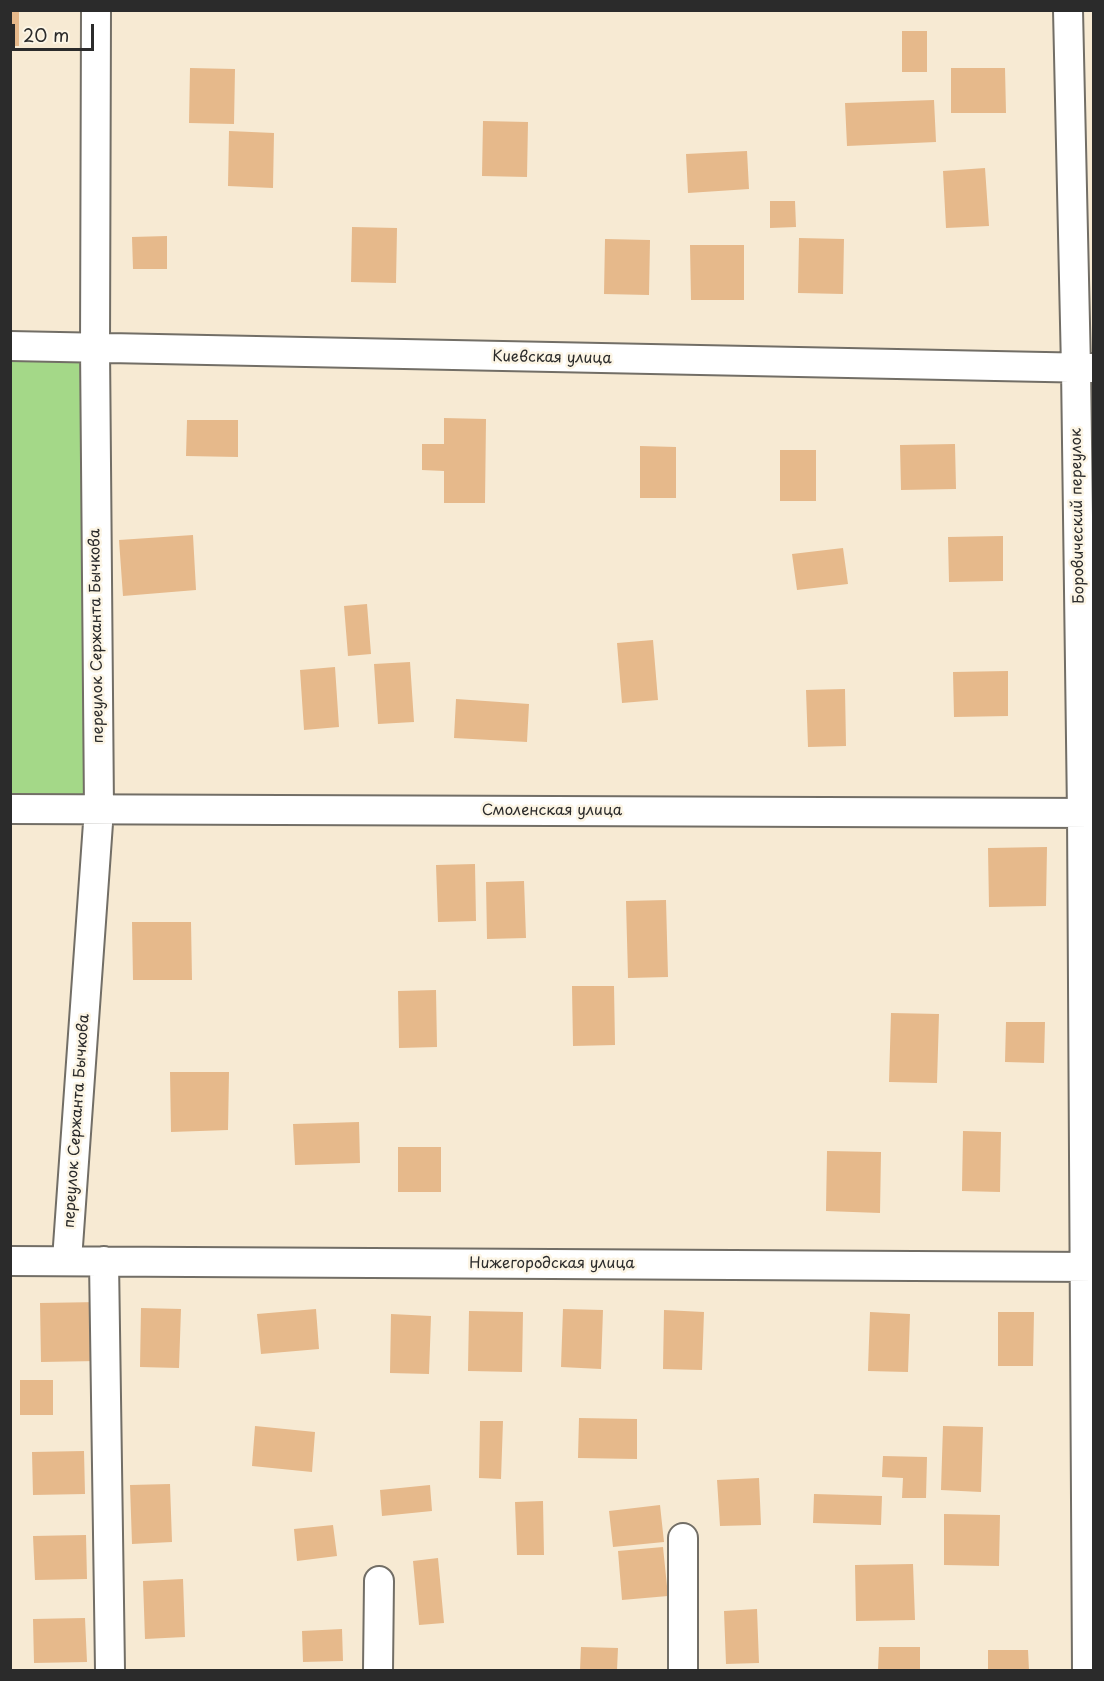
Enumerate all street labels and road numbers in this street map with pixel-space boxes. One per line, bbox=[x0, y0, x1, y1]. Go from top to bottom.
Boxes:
street label: Киевская улица bbox=[492, 348, 612, 368]
street label: Боровический переулок bbox=[1067, 428, 1089, 604]
street label: переулок Сержанта Бычкова bbox=[86, 529, 108, 743]
street label: Смоленская улица bbox=[482, 802, 622, 820]
street label: переулок Сержанта Бычкова bbox=[61, 1013, 93, 1229]
street label: Нижегородская улица bbox=[469, 1255, 635, 1273]

